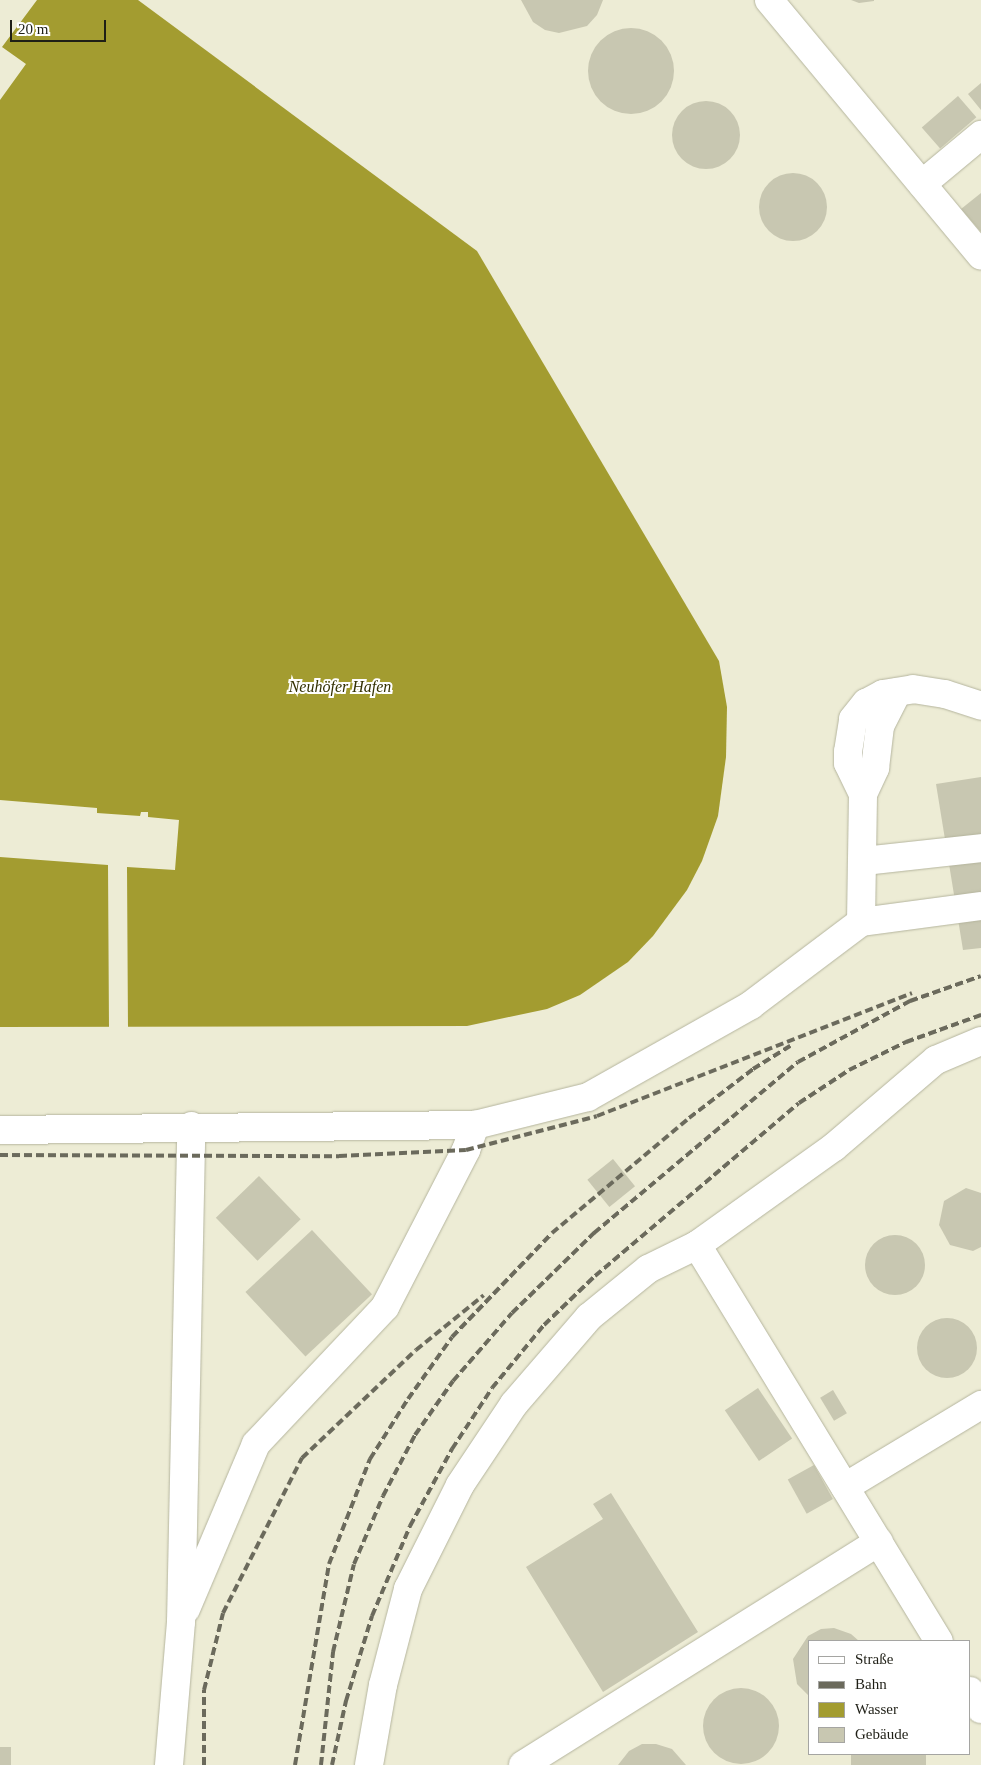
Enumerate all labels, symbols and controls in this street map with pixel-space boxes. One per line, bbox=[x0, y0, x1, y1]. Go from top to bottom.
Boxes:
scale bar bbox=[12, 10, 109, 42]
text: 20 m bbox=[18, 21, 48, 37]
water label: Neuhöfer Hafen bbox=[289, 677, 391, 697]
legend bbox=[808, 1640, 971, 1755]
text: Straße bbox=[855, 1651, 893, 1667]
text: Bahn bbox=[855, 1676, 887, 1692]
text: Wasser bbox=[855, 1701, 898, 1717]
text: Gebäude bbox=[855, 1726, 908, 1742]

